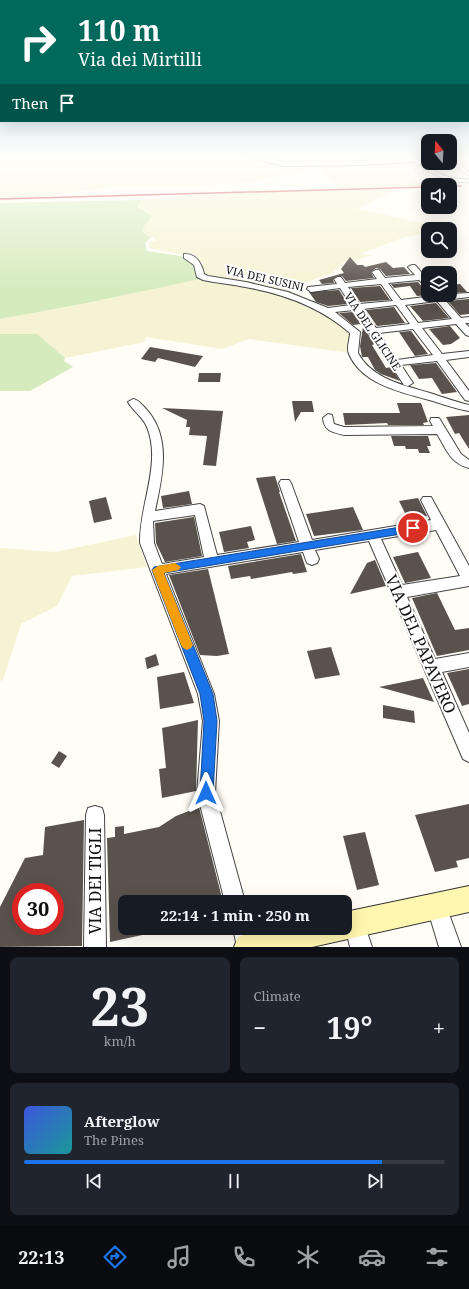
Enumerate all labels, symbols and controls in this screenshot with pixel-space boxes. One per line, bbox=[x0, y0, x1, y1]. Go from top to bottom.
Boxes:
text: 110 m bbox=[78, 11, 160, 49]
icon: right bbox=[12, 16, 64, 68]
text: Via dei Mirtilli bbox=[78, 47, 202, 71]
icon: arrive bbox=[56, 92, 78, 114]
text: Then bbox=[12, 93, 48, 113]
north arrow bbox=[421, 134, 457, 170]
map controls bbox=[421, 134, 457, 302]
button: sound bbox=[421, 178, 457, 214]
button: search bbox=[421, 222, 457, 258]
street label: VIA DEI SUSINI bbox=[224, 262, 306, 294]
button: layers bbox=[421, 266, 457, 302]
street label: VIA DEL GLICINE bbox=[341, 289, 405, 373]
pin bbox=[396, 511, 430, 545]
icon: arrive bbox=[402, 517, 424, 539]
street label: VIA DEL PAPAVERO bbox=[381, 571, 461, 717]
position arrow bbox=[185, 772, 227, 814]
street label: VIA DEI TIGLI bbox=[84, 828, 106, 934]
speed limit sign: 30 bbox=[12, 883, 64, 935]
text: 22:14 · 1 min · 250 m bbox=[160, 905, 310, 925]
text: 23 bbox=[90, 970, 149, 1041]
text: Climate bbox=[254, 987, 301, 1005]
text: 19° bbox=[327, 1007, 372, 1048]
text: − bbox=[254, 1012, 266, 1042]
text: + bbox=[433, 1012, 445, 1042]
text: km/h bbox=[104, 1032, 136, 1050]
text: Afterglow bbox=[84, 1111, 160, 1131]
text: The Pines bbox=[84, 1131, 144, 1149]
icon: previous bbox=[83, 1170, 105, 1192]
icon: pause bbox=[223, 1170, 245, 1192]
icon: next bbox=[364, 1170, 386, 1192]
icon: directions bbox=[101, 1243, 129, 1271]
icon: music bbox=[165, 1243, 193, 1271]
icon: phone bbox=[230, 1243, 258, 1271]
icon: climate bbox=[294, 1243, 322, 1271]
icon: car bbox=[358, 1243, 386, 1271]
icon: filters bbox=[423, 1243, 451, 1271]
text: 22:13 bbox=[18, 1245, 64, 1269]

